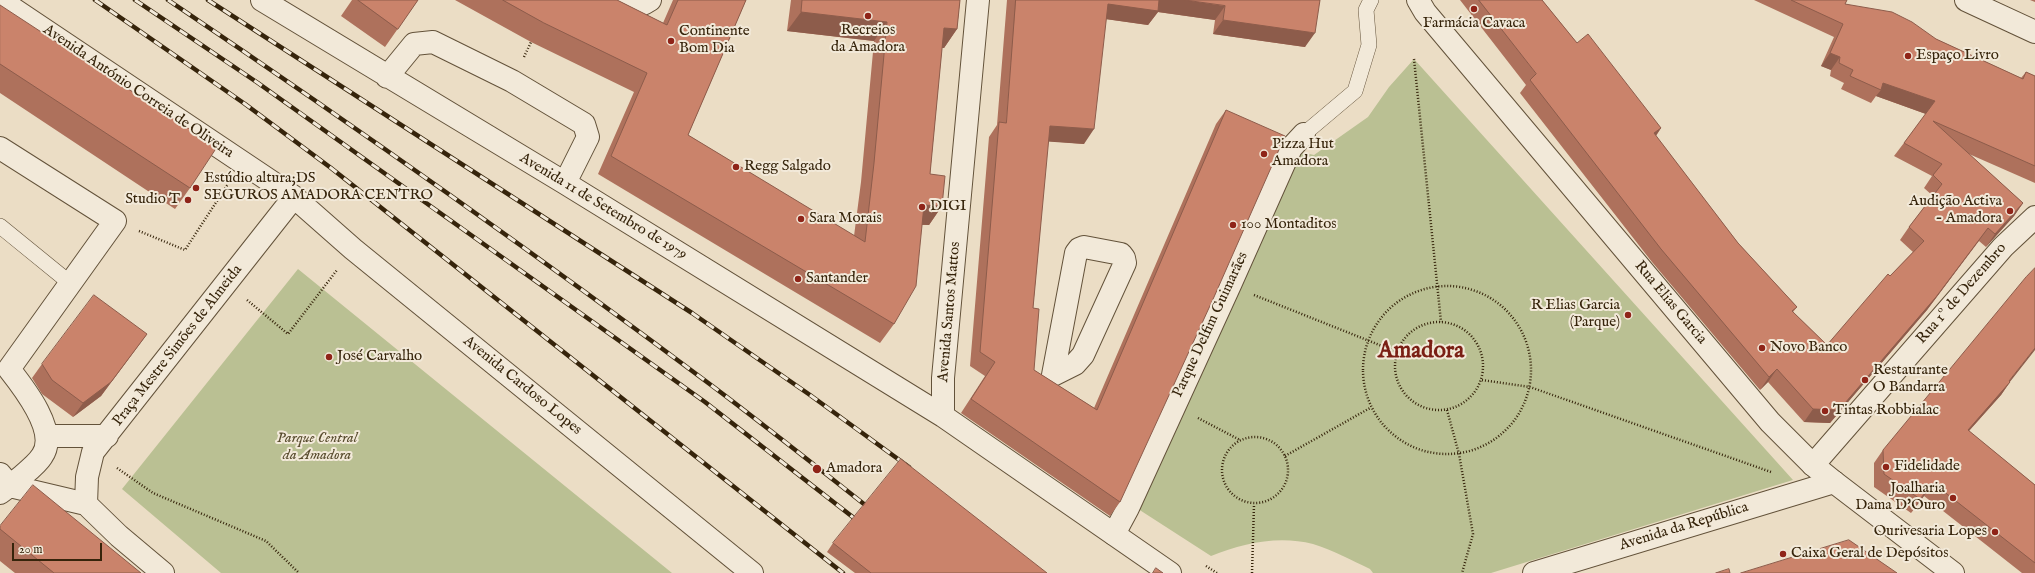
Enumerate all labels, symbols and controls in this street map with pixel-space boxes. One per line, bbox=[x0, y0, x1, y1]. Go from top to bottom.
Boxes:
marker: Farmácia Cavaca bbox=[1469, 4, 1479, 14]
marker: Recreios da Amadora bbox=[863, 11, 873, 21]
place label: Farmácia Cavaca bbox=[1423, 15, 1525, 33]
street label: Avenida António Correia de Oliveira bbox=[39, 21, 237, 163]
place label: Recreios da Amadora bbox=[831, 22, 905, 57]
place label: Continente Bom Dia bbox=[679, 23, 750, 58]
marker: Continente Bom Dia bbox=[666, 36, 676, 46]
place label: Espaço Livro bbox=[1916, 47, 1999, 65]
marker: Espaço Livro bbox=[1903, 51, 1913, 61]
place label: Pizza Hut Amadora bbox=[1272, 136, 1334, 171]
marker: Pizza Hut Amadora bbox=[1259, 149, 1269, 159]
street label: Avenida 11 de Setembro de 1979 bbox=[516, 150, 690, 264]
place label: Regg Salgado bbox=[744, 158, 831, 176]
marker: Regg Salgado bbox=[731, 162, 741, 172]
place label: Estúdio altura;DS SEGUROS AMADORA CENTRO bbox=[204, 170, 433, 205]
marker: Estúdio altura;DS SEGUROS AMADORA CENTRO bbox=[191, 183, 201, 193]
place label: Studio T bbox=[125, 191, 180, 209]
place label: Audição Activa - Amadora bbox=[1909, 193, 2002, 228]
marker: Studio T bbox=[183, 195, 193, 205]
place label: DIGI bbox=[930, 198, 967, 216]
marker: DIGI bbox=[917, 202, 927, 212]
marker: Audição Activa - Amadora bbox=[2005, 206, 2015, 216]
place label: Sara Morais bbox=[809, 210, 882, 228]
marker: Sara Morais bbox=[796, 214, 806, 224]
place label: 100 Montaditos bbox=[1241, 216, 1337, 234]
marker: 100 Montaditos bbox=[1228, 220, 1238, 230]
street label: Rua 1º de Dezembro bbox=[1913, 240, 2011, 348]
street label: Avenida Santos Mattos bbox=[935, 241, 965, 383]
street label: Parque Delfim Guimarães bbox=[1169, 249, 1253, 401]
street label: Rua Elias Garcia bbox=[1630, 258, 1710, 348]
street label: Praça Mestre Simões de Almeida bbox=[109, 262, 247, 430]
place label: Santander bbox=[806, 270, 868, 288]
marker: Santander bbox=[793, 274, 803, 284]
place label: R Elias Garcia (Parque) bbox=[1531, 297, 1620, 332]
marker: R Elias Garcia (Parque) bbox=[1623, 310, 1633, 320]
street label: Avenida Cardoso Lopes bbox=[459, 333, 585, 439]
district label: Amadora bbox=[1378, 338, 1464, 366]
place label: Novo Banco bbox=[1770, 339, 1847, 357]
marker: Novo Banco bbox=[1757, 343, 1767, 353]
place label: José Carvalho bbox=[337, 348, 422, 366]
marker: José Carvalho bbox=[324, 352, 334, 362]
place label: Restaurante O Bandarra bbox=[1873, 362, 1948, 397]
marker: Restaurante O Bandarra bbox=[1860, 375, 1870, 385]
place label: Tintas Robbialac bbox=[1833, 402, 1939, 420]
marker: Tintas Robbialac bbox=[1820, 406, 1830, 416]
park label: Parque Central da Amadora bbox=[277, 430, 357, 465]
place label: Fidelidade bbox=[1894, 458, 1960, 476]
place label: Amadora bbox=[826, 460, 882, 478]
marker: Fidelidade bbox=[1881, 462, 1891, 472]
marker: Amadora bbox=[811, 463, 823, 475]
place label: Joalharia Dama D'Ouro bbox=[1855, 480, 1945, 515]
marker: Joalharia Dama D'Ouro bbox=[1948, 493, 1958, 503]
street label: Avenida da República bbox=[1617, 499, 1751, 555]
place label: Ourivesaria Lopes bbox=[1874, 523, 1987, 541]
marker: Ourivesaria Lopes bbox=[1990, 527, 2000, 537]
scale bar bbox=[14, 535, 104, 561]
text: 20 m bbox=[19, 542, 42, 557]
place label: Caixa Geral de Depósitos bbox=[1791, 545, 1948, 563]
marker: Caixa Geral de Depósitos bbox=[1778, 549, 1788, 559]

